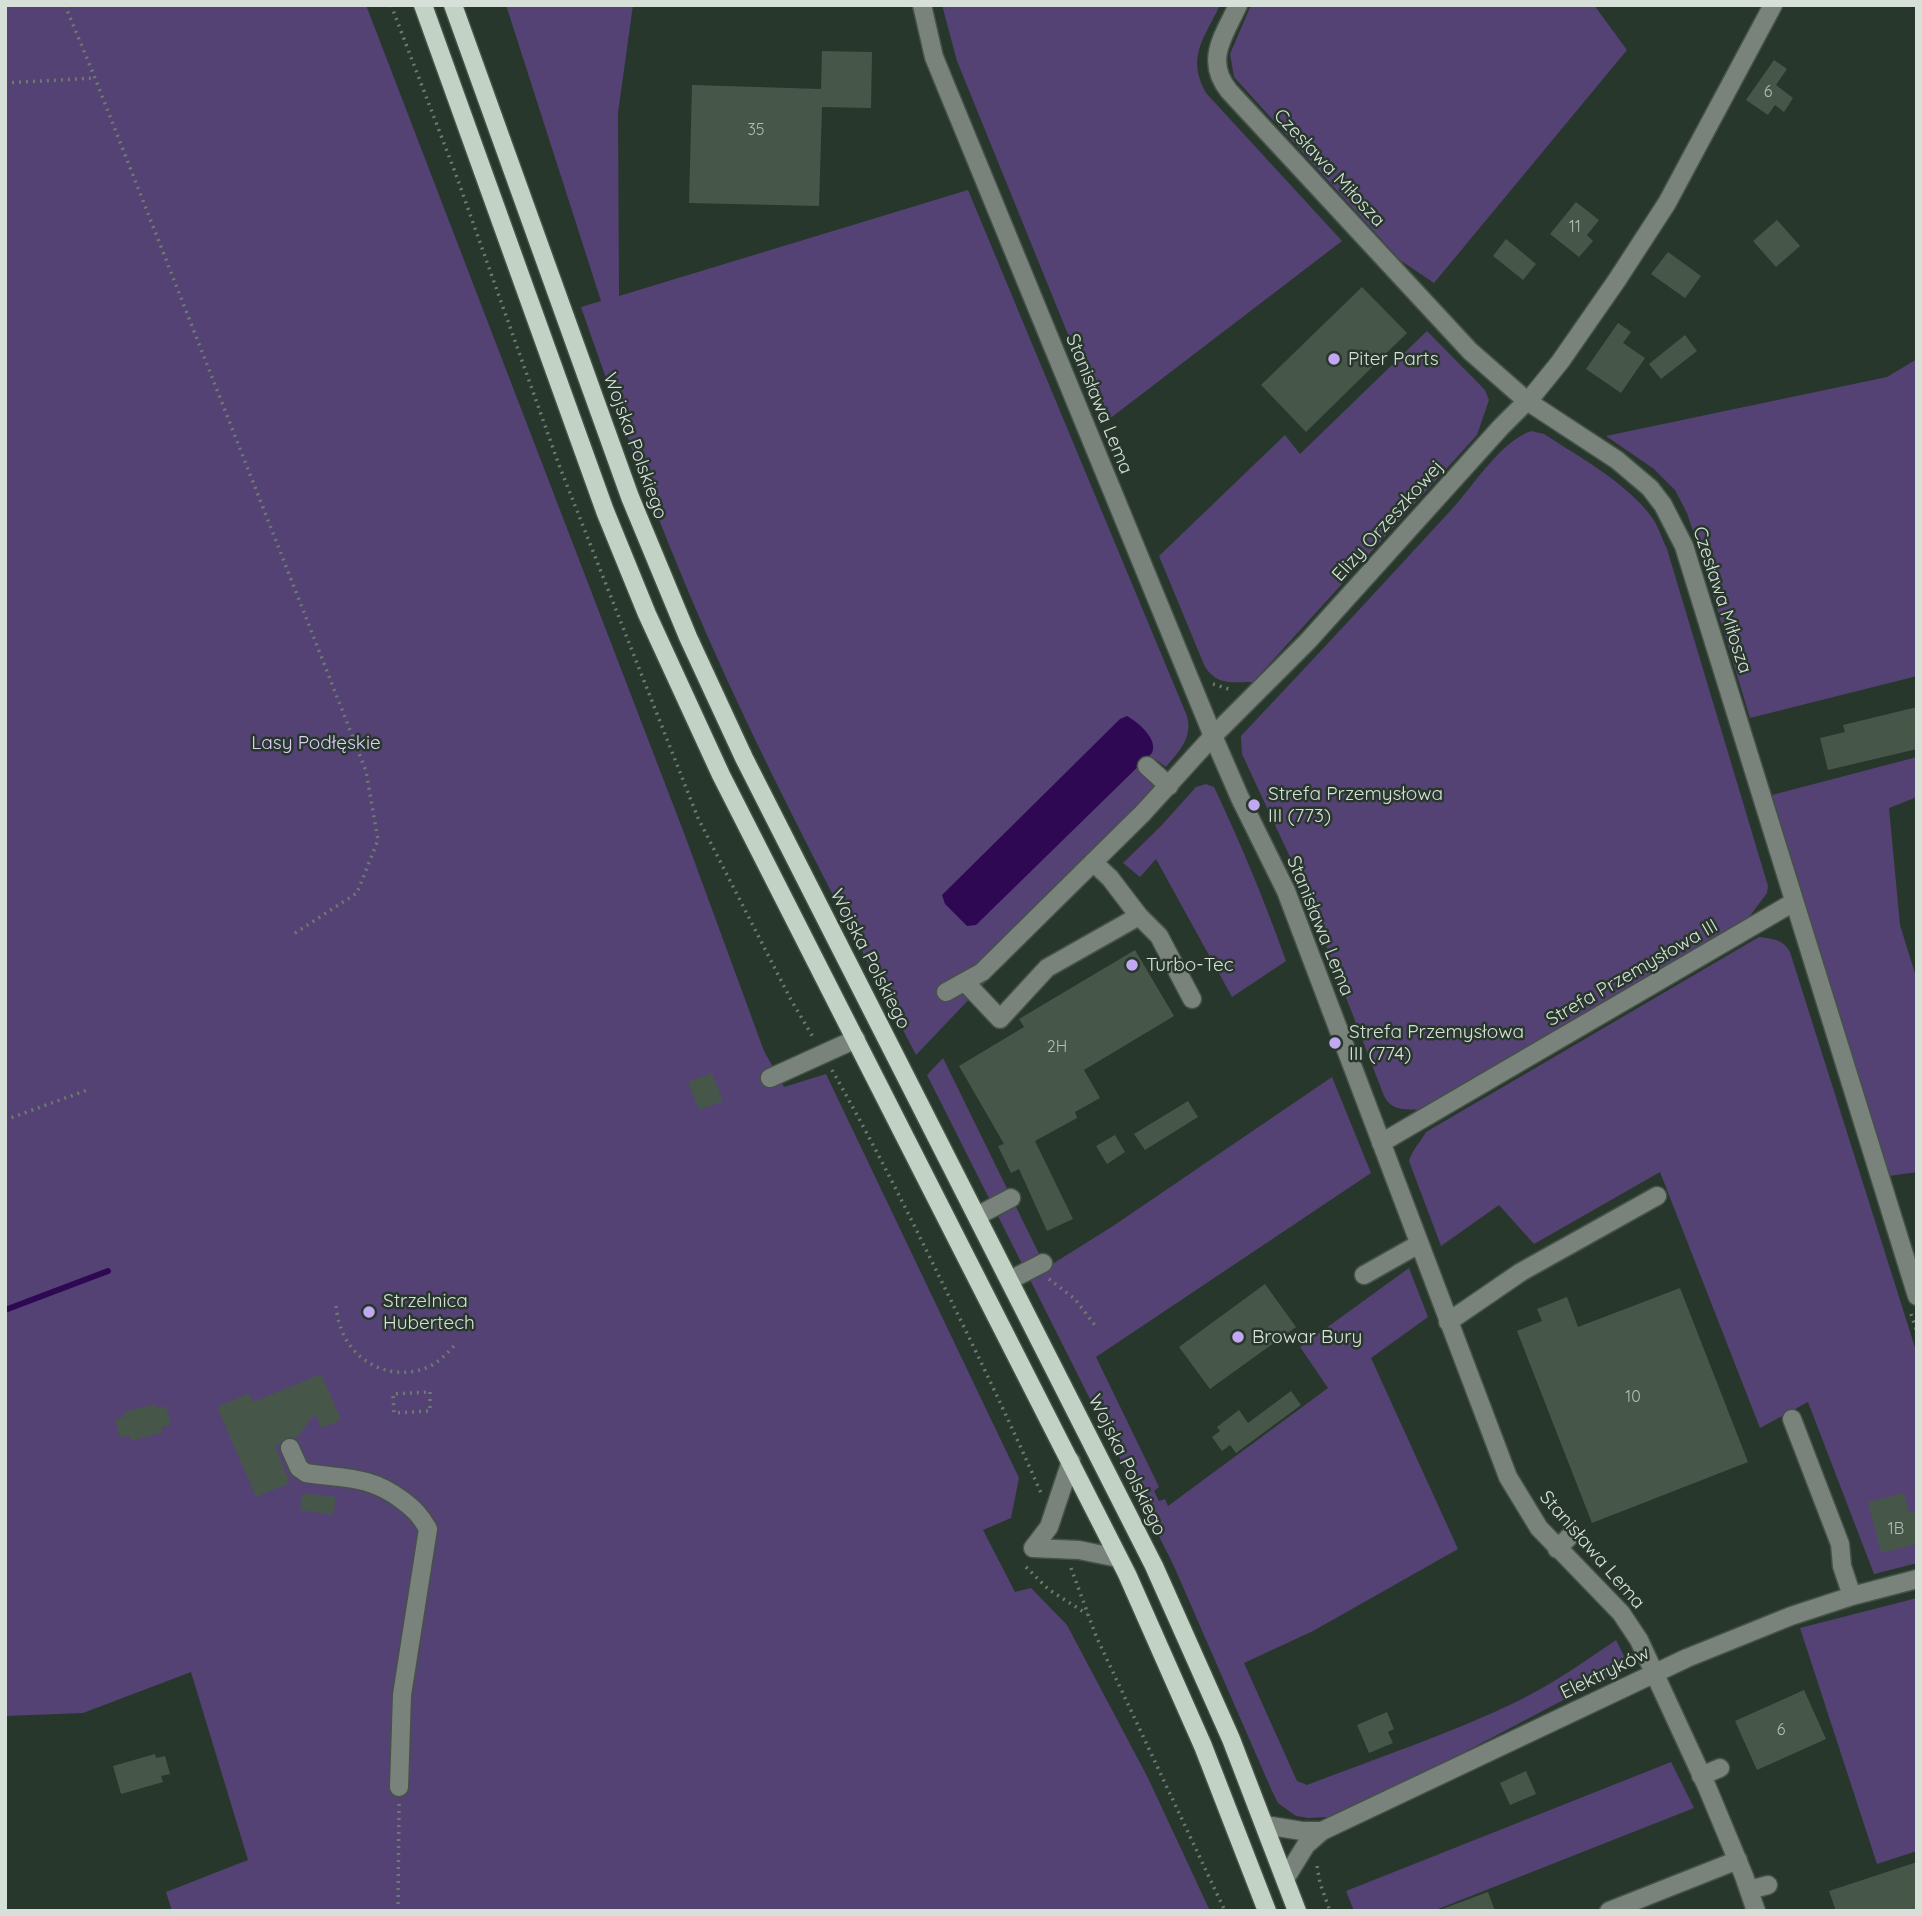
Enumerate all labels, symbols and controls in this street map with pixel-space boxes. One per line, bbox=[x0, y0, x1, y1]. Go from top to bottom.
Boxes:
house number: 6 bbox=[1764, 82, 1772, 102]
street label: Czesława Miłosza bbox=[1268, 104, 1390, 232]
house number: 35 bbox=[747, 120, 765, 140]
house number: 11 bbox=[1569, 217, 1581, 237]
street label: Stanisława Lema bbox=[1060, 331, 1138, 477]
place label: Piter Parts bbox=[1348, 348, 1439, 370]
marker: Piter Parts bbox=[1326, 351, 1342, 367]
street label: Wojska Polskiego bbox=[598, 370, 672, 522]
street label: Elizy Orzeszkowej bbox=[1328, 456, 1448, 586]
street label: Czesława Miłosza bbox=[1688, 524, 1756, 676]
park label: Lasy Podłęskie bbox=[251, 732, 381, 754]
place label: Strefa Przemysłowa III (773) bbox=[1268, 783, 1443, 827]
marker: Strefa Przemysłowa III (773) bbox=[1246, 797, 1262, 813]
street label: Stanisława Lema bbox=[1281, 853, 1359, 999]
street label: Wojska Polskiego bbox=[825, 885, 915, 1033]
street label: Strefa Przemysłowa III bbox=[1542, 915, 1722, 1031]
place label: Turbo-Tec bbox=[1146, 954, 1233, 976]
marker: Turbo-Tec bbox=[1124, 957, 1140, 973]
place label: Strefa Przemysłowa III (774) bbox=[1349, 1021, 1524, 1065]
marker: Strefa Przemysłowa III (774) bbox=[1327, 1035, 1343, 1051]
house number: 2H bbox=[1047, 1037, 1067, 1057]
place label: Strzelnica Hubertech bbox=[383, 1290, 475, 1334]
marker: Strzelnica Hubertech bbox=[361, 1304, 377, 1320]
place label: Browar Bury bbox=[1252, 1326, 1362, 1348]
marker: Browar Bury bbox=[1230, 1329, 1246, 1345]
house number: 10 bbox=[1625, 1387, 1641, 1407]
street label: Wojska Polskiego bbox=[1083, 1391, 1171, 1539]
street label: Stanisława Lema bbox=[1534, 1486, 1650, 1614]
house number: 1B bbox=[1888, 1519, 1904, 1539]
street label: Elektryków bbox=[1557, 1642, 1653, 1704]
house number: 6 bbox=[1777, 1720, 1785, 1740]

